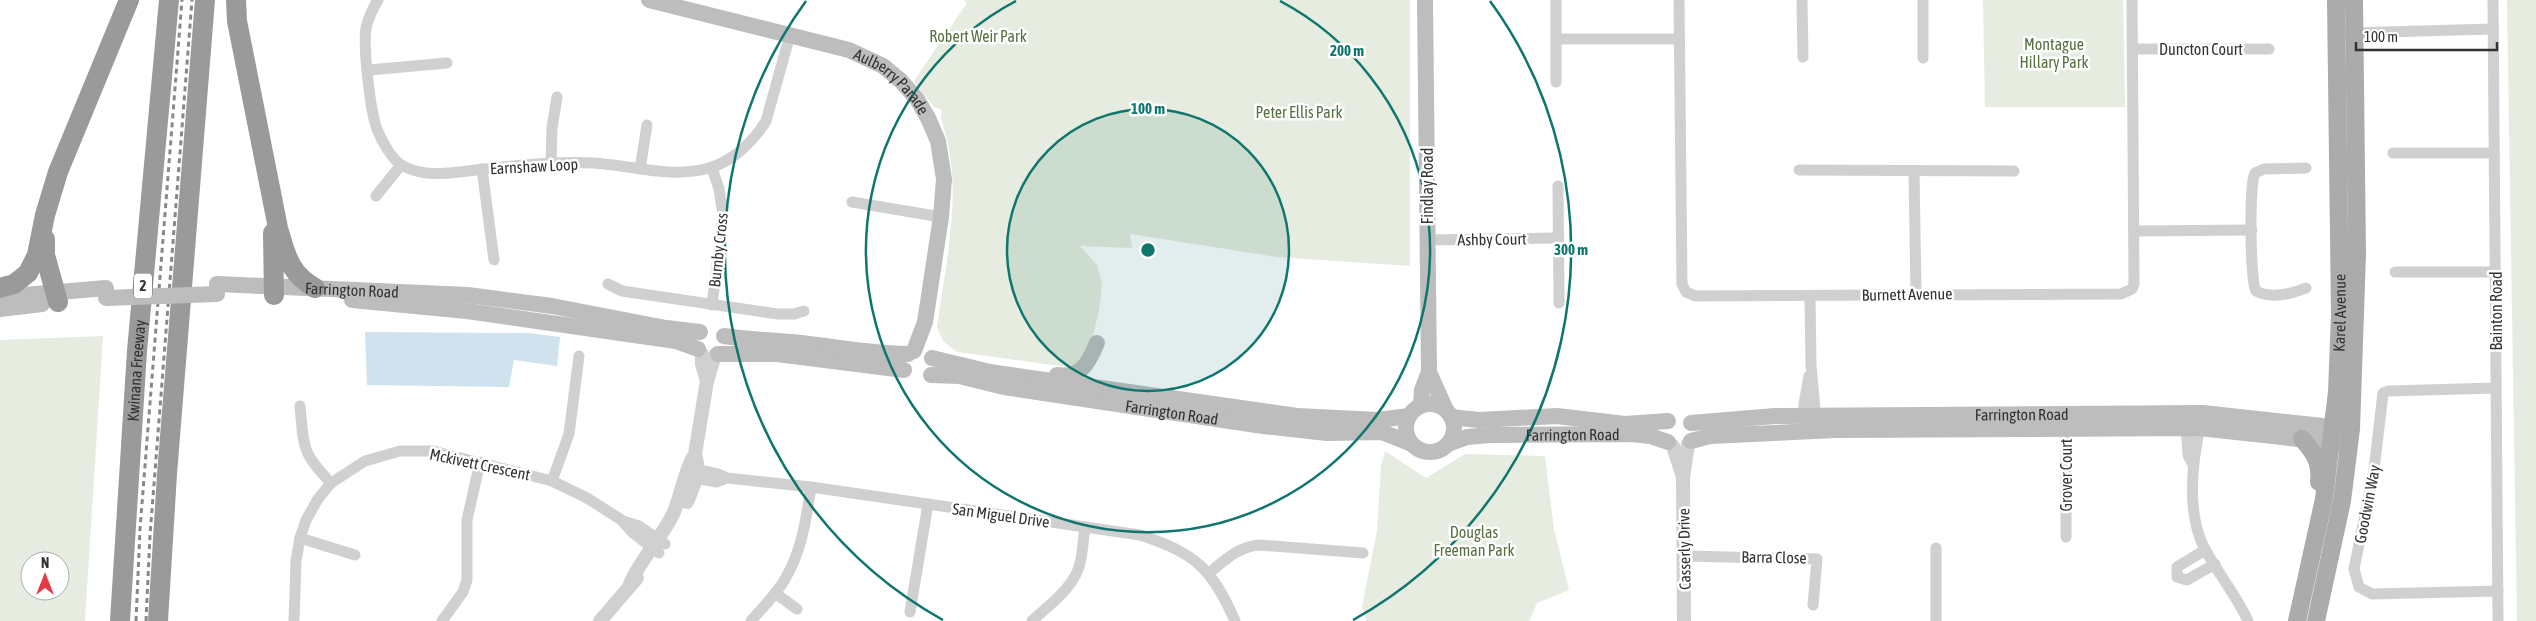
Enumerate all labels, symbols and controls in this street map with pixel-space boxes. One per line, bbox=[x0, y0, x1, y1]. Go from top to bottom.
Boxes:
scale bar bbox=[2356, 20, 2497, 52]
park label: Robert Weir Park bbox=[929, 27, 1027, 45]
text: 100 m bbox=[2364, 28, 2398, 45]
park label: Montague Hillary Park bbox=[2019, 35, 2089, 72]
street label: Duncton Court bbox=[2159, 40, 2243, 58]
text: 200 m bbox=[1330, 42, 1364, 59]
street label: Aulberry Parade bbox=[851, 45, 933, 117]
text: 100 m bbox=[1131, 100, 1165, 117]
park label: Peter Ellis Park bbox=[1255, 103, 1343, 121]
street label: Findlay Road bbox=[1418, 148, 1437, 224]
street label: Earnshaw Loop bbox=[490, 155, 579, 178]
street label: Burnby Cross bbox=[705, 212, 732, 288]
street label: Ashby Court bbox=[1457, 229, 1527, 250]
centre of rings bbox=[1139, 241, 1157, 259]
text: 300 m bbox=[1554, 241, 1588, 258]
street label: Bainton Road bbox=[2487, 272, 2505, 350]
road number: 2 bbox=[134, 274, 152, 298]
street label: Karel Avenue bbox=[2330, 274, 2349, 352]
street label: Farrington Road bbox=[305, 279, 399, 301]
street label: Burnett Avenue bbox=[1861, 284, 1953, 304]
street label: Kwinana Freeway bbox=[124, 318, 150, 422]
street label: Farrington Road bbox=[1124, 396, 1220, 428]
street label: Farrington Road bbox=[1975, 405, 2069, 424]
street label: Farrington Road bbox=[1526, 425, 1620, 445]
street label: Grover Court bbox=[2057, 438, 2075, 511]
street label: Mckivett Crescent bbox=[428, 445, 532, 484]
street label: Goodwin Way bbox=[2351, 463, 2384, 545]
street label: San Miguel Drive bbox=[951, 499, 1051, 532]
street label: Casserly Drive bbox=[1674, 508, 1695, 590]
park label: Douglas Freeman Park bbox=[1434, 523, 1514, 559]
street label: Barra Close bbox=[1741, 547, 1807, 567]
north arrow bbox=[20, 551, 70, 601]
text: N bbox=[41, 555, 49, 571]

